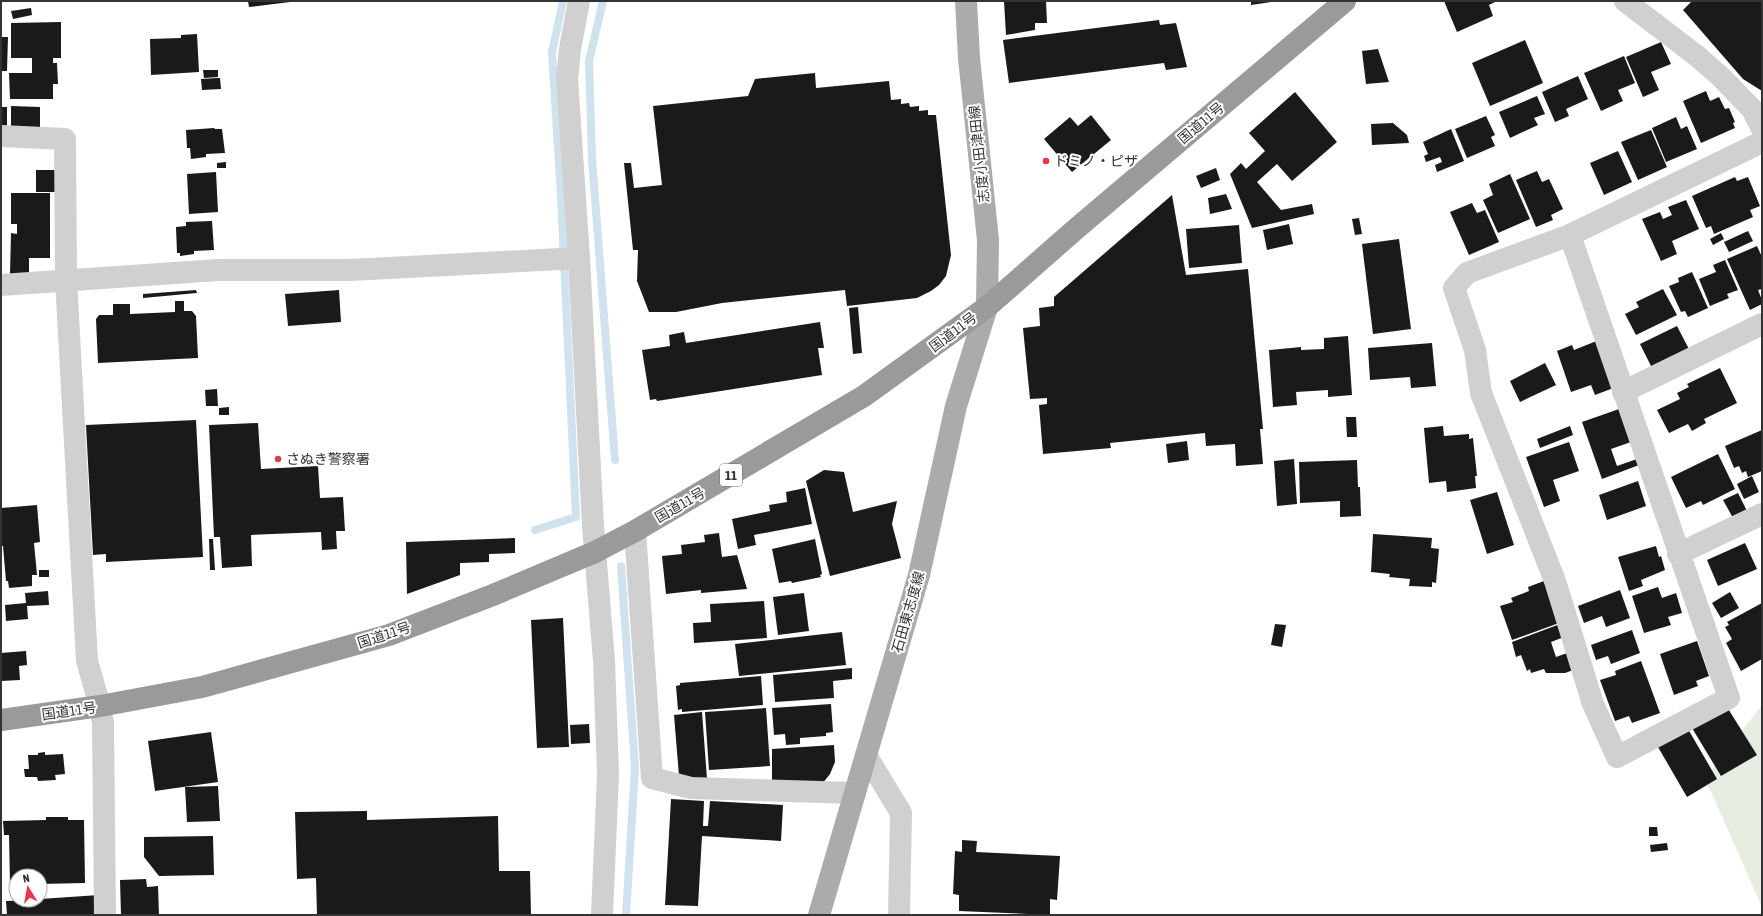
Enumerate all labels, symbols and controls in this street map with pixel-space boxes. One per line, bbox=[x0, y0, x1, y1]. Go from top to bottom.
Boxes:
street label: 国道11号 bbox=[1175, 99, 1227, 147]
street label: 志度小田津田線 bbox=[966, 104, 992, 204]
place label: ドミノ・ピザ bbox=[1054, 153, 1138, 169]
marker: ドミノ・ピザ bbox=[1041, 156, 1051, 166]
street label: 国道11号 bbox=[926, 309, 980, 355]
place label: さぬき警察署 bbox=[286, 451, 370, 467]
marker: さぬき警察署 bbox=[273, 454, 283, 464]
road number: 11 bbox=[720, 464, 742, 486]
street label: 国道11号 bbox=[652, 484, 708, 526]
street label: 石田東志度線 bbox=[889, 569, 927, 655]
street label: 国道11号 bbox=[355, 619, 413, 651]
street label: 国道11号 bbox=[41, 699, 97, 723]
north arrow bbox=[8, 868, 48, 908]
text: N bbox=[22, 872, 30, 885]

